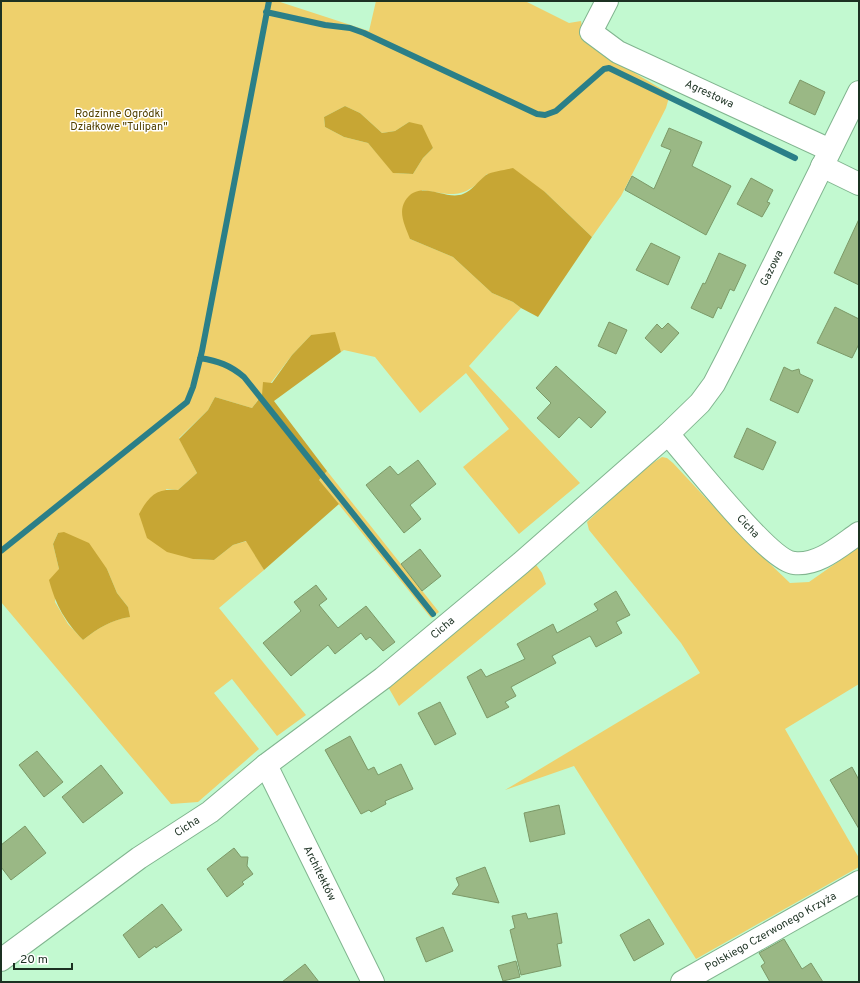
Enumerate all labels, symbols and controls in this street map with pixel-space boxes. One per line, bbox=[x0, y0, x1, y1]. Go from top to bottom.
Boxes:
street label: Agrestowa bbox=[683, 77, 736, 112]
park label: Rodzinne Ogródki Działkowe "Tulipan" bbox=[70, 107, 168, 134]
street label: Gazowa bbox=[757, 248, 787, 288]
street label: Cicha bbox=[733, 512, 762, 541]
street label: Cicha bbox=[428, 614, 458, 642]
street label: Cicha bbox=[172, 813, 203, 840]
street label: Architektów bbox=[300, 844, 339, 904]
street label: Polskiego Czerwonego Krzyża bbox=[703, 889, 839, 975]
scale bar bbox=[14, 945, 72, 971]
text: 20 m bbox=[20, 952, 48, 968]

